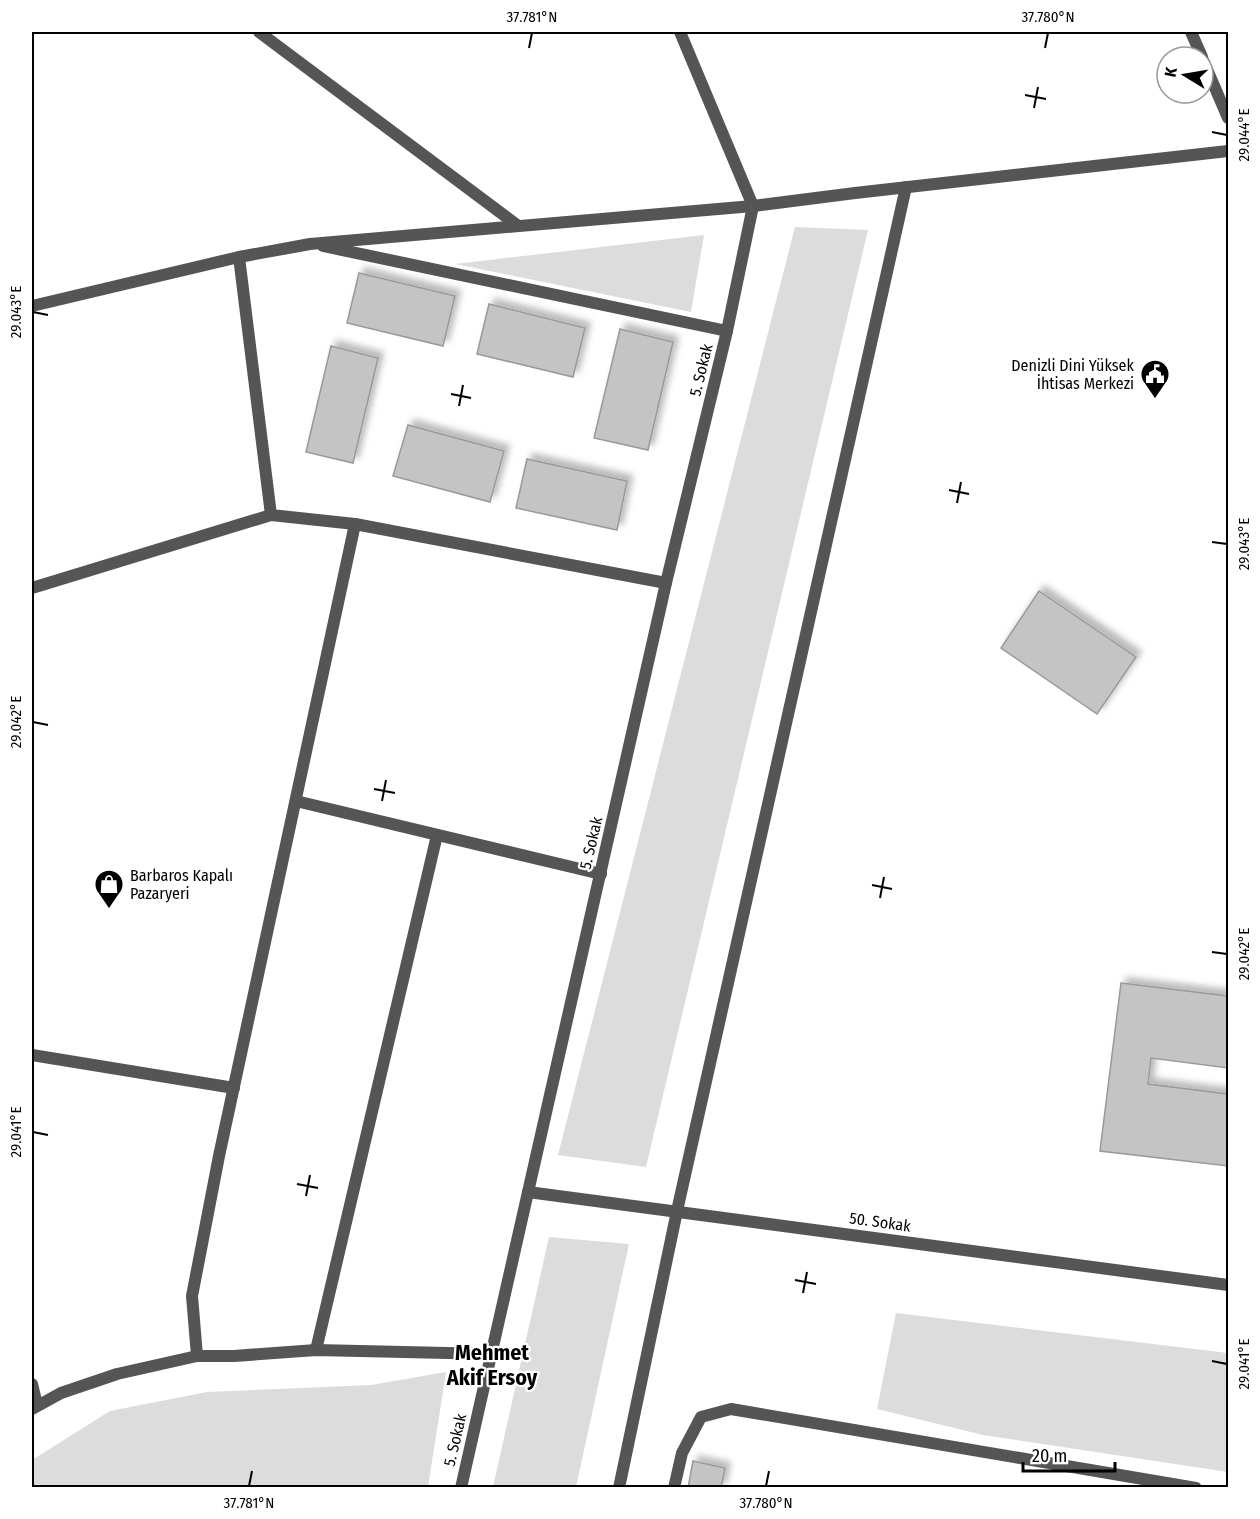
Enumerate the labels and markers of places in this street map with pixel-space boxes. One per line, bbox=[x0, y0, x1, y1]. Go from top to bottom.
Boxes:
place label: Denizli Dini Yüksek İhtisas Merkezi bbox=[1011, 356, 1135, 393]
public building icon: Denizli Dini Yüksek İhtisas Merkezi bbox=[1139, 358, 1171, 400]
place label: Barbaros Kapalı Pazaryeri bbox=[130, 866, 233, 903]
shop icon: Barbaros Kapalı Pazaryeri bbox=[93, 868, 125, 910]

